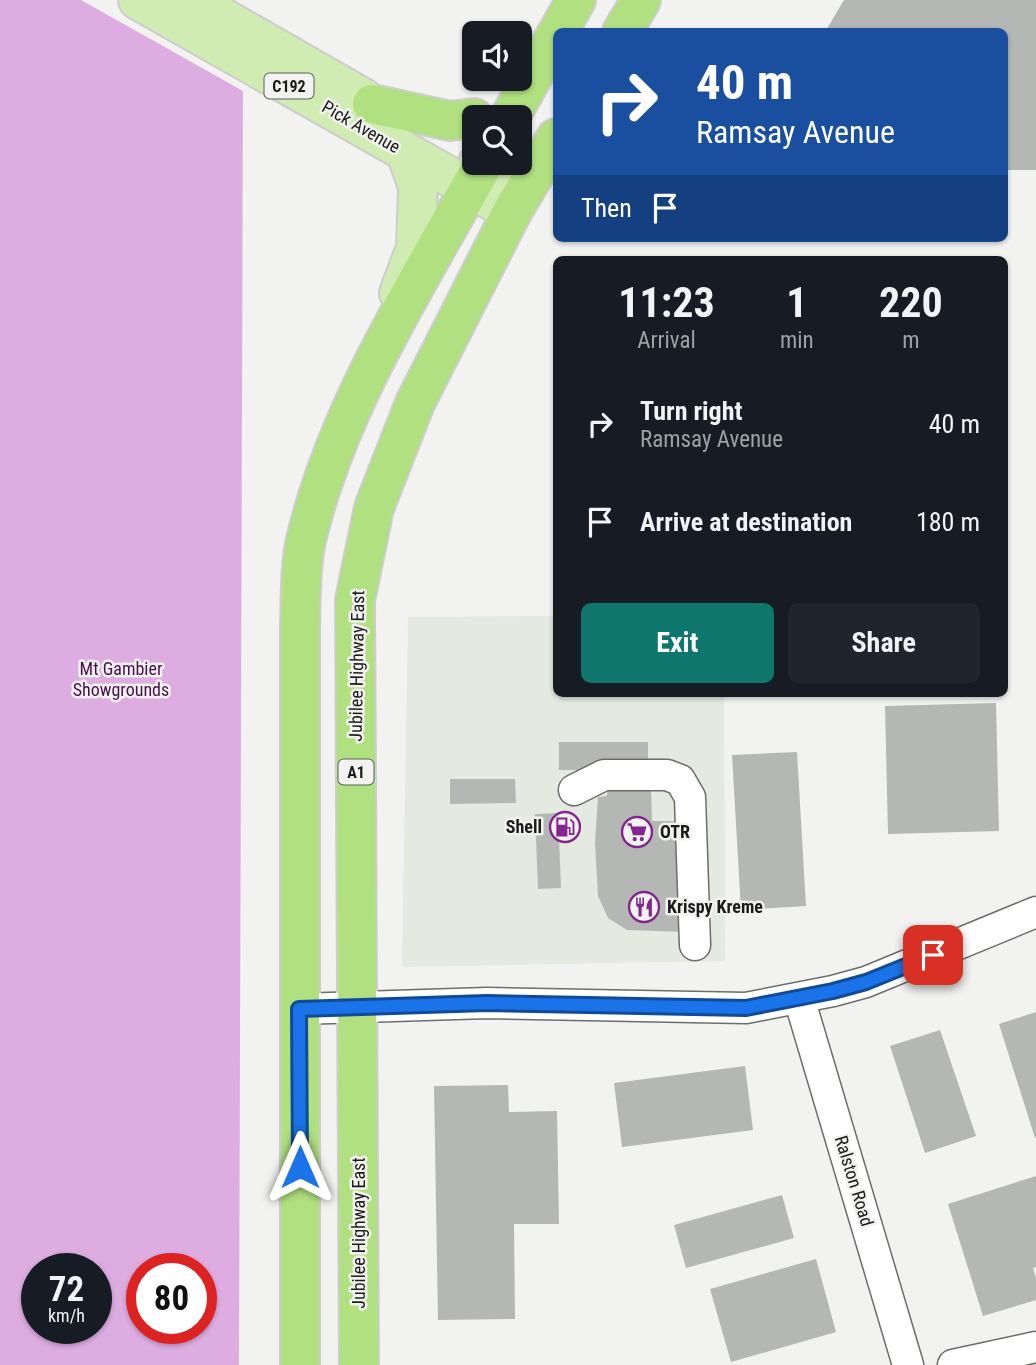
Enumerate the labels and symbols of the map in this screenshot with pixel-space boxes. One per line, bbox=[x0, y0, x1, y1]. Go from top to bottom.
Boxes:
road number: C192 bbox=[264, 74, 314, 99]
street label: Pick Avenue bbox=[319, 96, 404, 157]
street label: Jubilee Highway East bbox=[345, 590, 368, 742]
park label: Mt Gambier Showgrounds bbox=[73, 658, 169, 700]
road number: A1 bbox=[338, 760, 374, 785]
fuel station icon: Shell bbox=[548, 810, 582, 844]
supermarket icon: OTR bbox=[620, 815, 654, 849]
place label: Shell bbox=[506, 816, 542, 837]
place label: OTR bbox=[660, 821, 690, 842]
restaurant icon: Krispy Kreme bbox=[627, 890, 661, 924]
place label: Krispy Kreme bbox=[667, 896, 763, 917]
pin bbox=[903, 925, 963, 985]
position arrow bbox=[263, 1130, 337, 1204]
street label: Ralston Road bbox=[831, 1133, 878, 1229]
street label: Jubilee Highway East bbox=[348, 1157, 369, 1309]
speed limit sign: 80 bbox=[126, 1253, 217, 1344]

